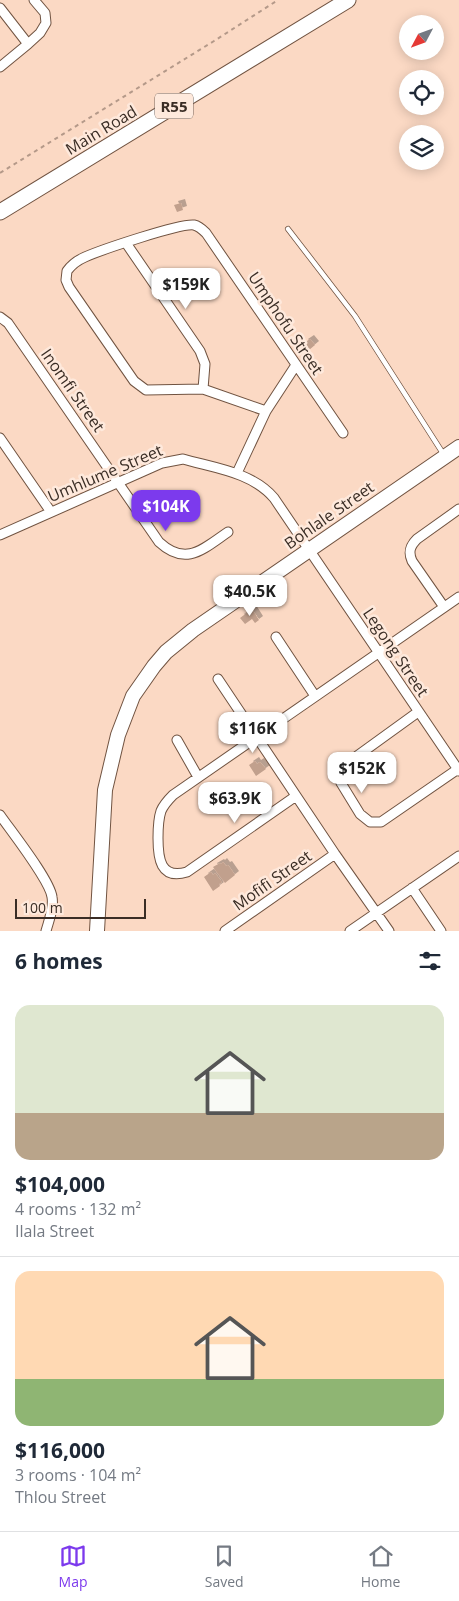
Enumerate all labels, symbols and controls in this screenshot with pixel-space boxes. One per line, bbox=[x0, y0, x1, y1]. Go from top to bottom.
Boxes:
north arrow bbox=[399, 15, 444, 60]
map controls bbox=[399, 15, 444, 170]
button: locate bbox=[399, 70, 444, 115]
road number: R55 bbox=[155, 94, 193, 118]
street label: Main Road bbox=[61, 100, 141, 160]
button: layers bbox=[399, 125, 444, 170]
street label: Umphofu Street bbox=[243, 267, 329, 379]
pin: $159K bbox=[151, 268, 221, 310]
text: $159K bbox=[162, 273, 210, 295]
street label: Inomfi Street bbox=[36, 344, 110, 436]
street label: Umhlume Street bbox=[44, 439, 166, 507]
street label: Bohlale Street bbox=[280, 476, 378, 554]
pin: $104K bbox=[131, 490, 201, 532]
text: $104K bbox=[142, 495, 190, 517]
pin: $40.5K bbox=[209, 574, 291, 617]
text: $40.5K bbox=[224, 580, 276, 602]
street label: Legong Street bbox=[358, 603, 434, 701]
pin: $116K bbox=[218, 712, 288, 754]
text: $116K bbox=[229, 717, 277, 739]
pin: $152K bbox=[327, 752, 397, 794]
text: $152K bbox=[338, 757, 386, 779]
pin: $63.9K bbox=[194, 782, 276, 824]
text: $63.9K bbox=[209, 787, 261, 809]
street label: Mofifi Street bbox=[228, 845, 316, 915]
scale bar bbox=[15, 896, 146, 919]
text: 100 m bbox=[22, 898, 63, 917]
text: 6 homes bbox=[15, 947, 103, 975]
icon: filters bbox=[416, 947, 444, 975]
icon: home bbox=[185, 1038, 275, 1128]
text: $104,000 bbox=[15, 1170, 105, 1198]
text: 4 rooms · 132 m² bbox=[15, 1198, 141, 1220]
text: Ilala Street bbox=[15, 1220, 94, 1242]
icon: home bbox=[185, 1303, 275, 1393]
text: $116,000 bbox=[15, 1436, 105, 1464]
text: 3 rooms · 104 m² bbox=[15, 1464, 141, 1486]
text: Thlou Street bbox=[15, 1486, 106, 1508]
tab: Map bbox=[59, 1542, 88, 1591]
tab: Saved bbox=[205, 1542, 244, 1591]
tab: Home bbox=[361, 1542, 400, 1591]

